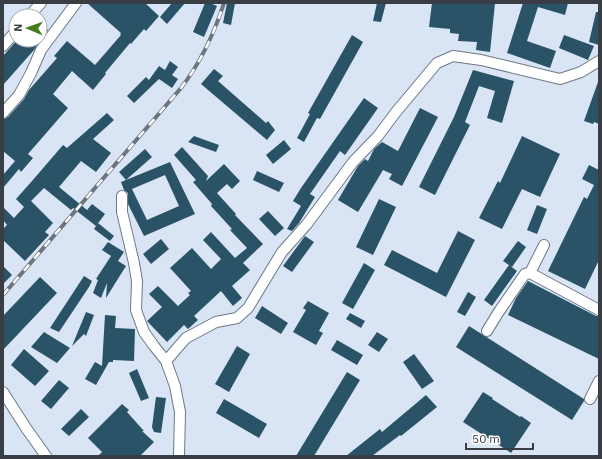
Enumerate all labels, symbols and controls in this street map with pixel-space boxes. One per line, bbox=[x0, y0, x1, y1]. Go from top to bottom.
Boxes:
north arrow bbox=[8, 8, 48, 48]
text: N bbox=[11, 23, 25, 32]
scale bar bbox=[466, 425, 533, 451]
text: 50 m bbox=[472, 431, 500, 446]

